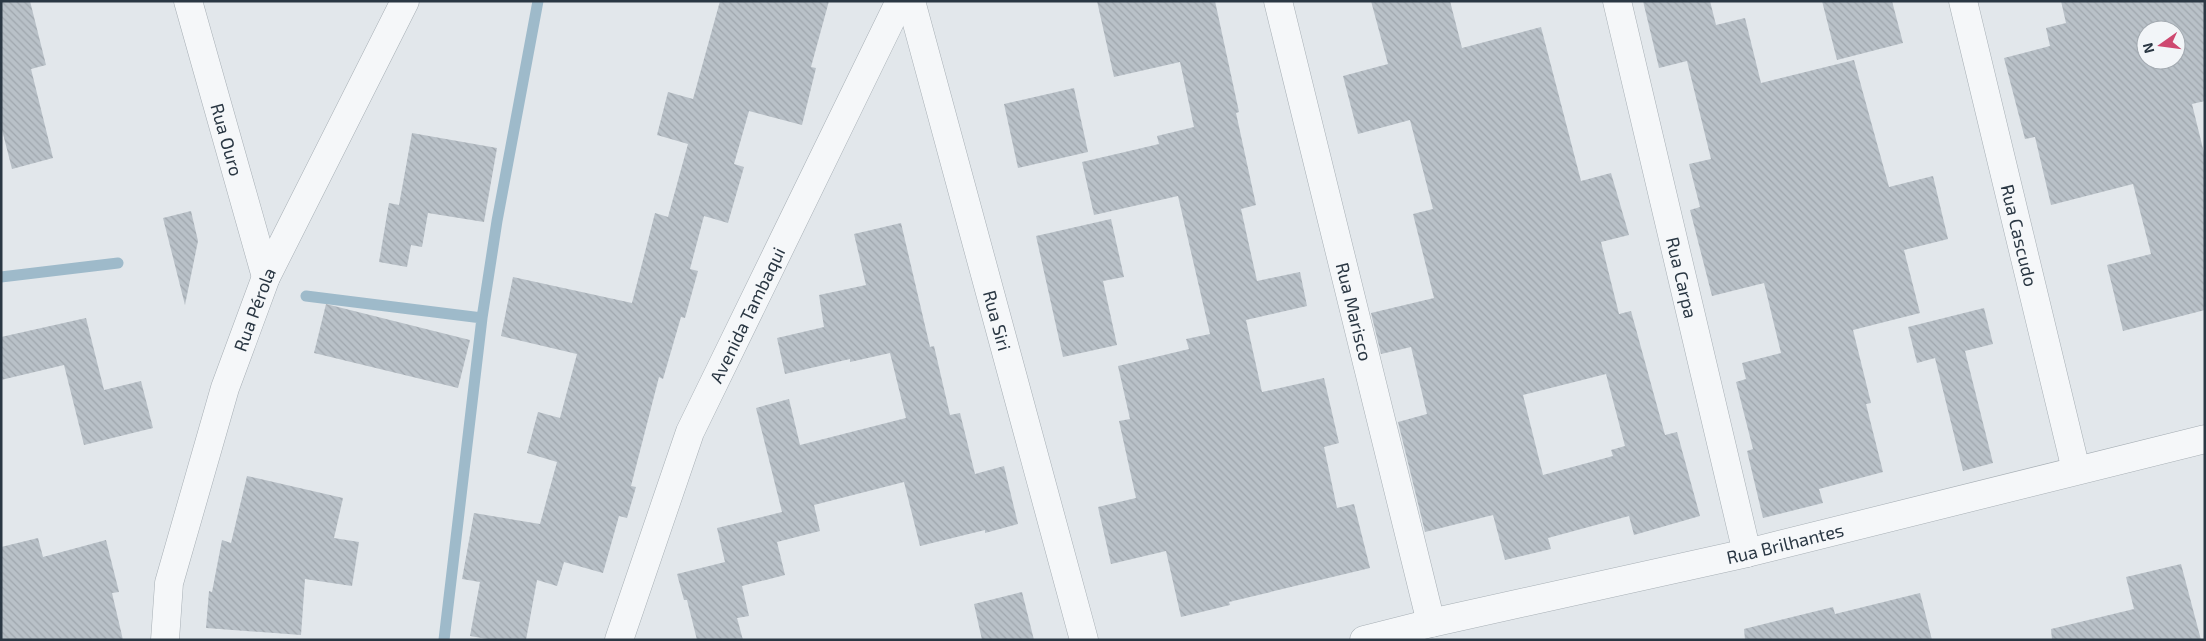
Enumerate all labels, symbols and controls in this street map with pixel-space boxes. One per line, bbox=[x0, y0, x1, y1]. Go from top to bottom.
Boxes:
north arrow bbox=[2136, 20, 2186, 70]
text: N bbox=[2138, 41, 2157, 55]
street label: Rua Ouro bbox=[206, 101, 248, 179]
street label: Rua Cascudo bbox=[1997, 182, 2042, 289]
street label: Rua Carpa bbox=[1662, 235, 1702, 320]
street label: Avenida Tambaqui bbox=[705, 243, 789, 386]
street label: Rua Marisco bbox=[1332, 260, 1377, 363]
street label: Rua Pérola bbox=[229, 263, 280, 354]
street label: Rua Siri bbox=[979, 288, 1016, 353]
street label: Rua Brilhantes bbox=[1724, 518, 1846, 568]

